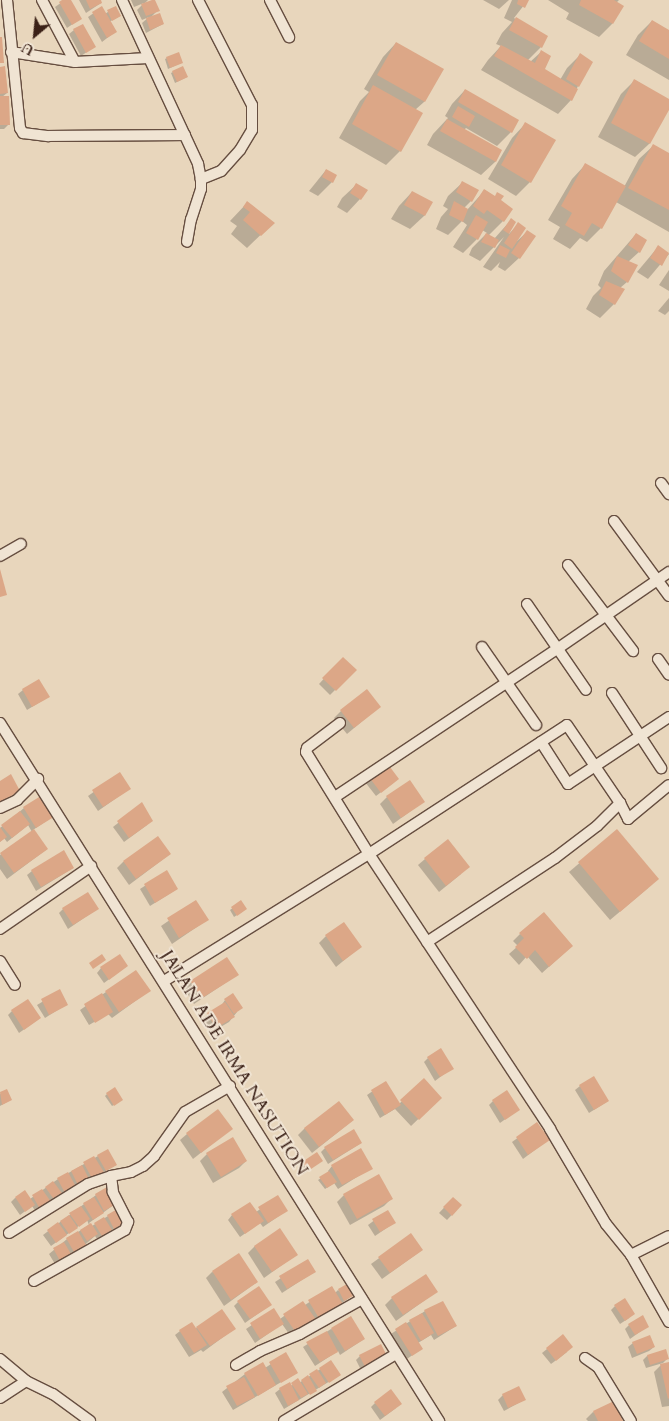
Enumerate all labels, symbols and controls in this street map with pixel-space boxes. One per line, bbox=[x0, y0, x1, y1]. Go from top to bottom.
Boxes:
north arrow bbox=[10, 10, 60, 60]
text: U bbox=[18, 38, 37, 60]
street label: JALAN ADE IRMA NASUTION bbox=[156, 946, 312, 1180]

